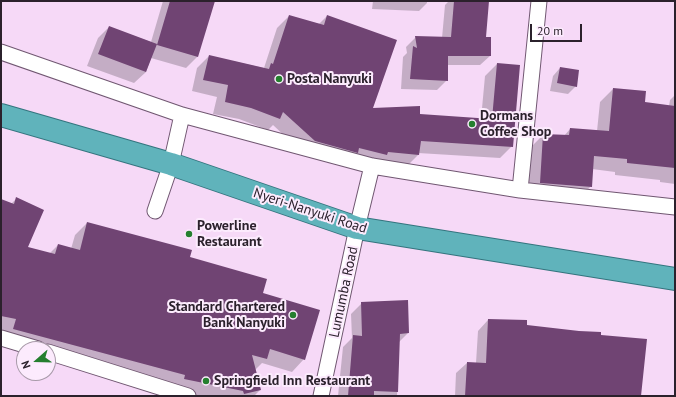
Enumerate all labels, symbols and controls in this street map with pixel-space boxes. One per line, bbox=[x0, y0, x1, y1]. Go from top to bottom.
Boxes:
scale bar bbox=[532, 16, 584, 42]
text: 20 m bbox=[537, 23, 563, 38]
place label: Posta Nanyuki bbox=[287, 71, 372, 87]
marker: Posta Nanyuki bbox=[274, 74, 284, 84]
place label: Dormans Coffee Shop bbox=[480, 108, 551, 140]
marker: Dormans Coffee Shop bbox=[467, 119, 477, 129]
street label: Nyeri-Nanyuki Road bbox=[251, 185, 369, 237]
place label: Powerline Restaurant bbox=[197, 218, 262, 250]
marker: Powerline Restaurant bbox=[184, 229, 194, 239]
street label: Lumumba Road bbox=[326, 245, 362, 339]
place label: Standard Chartered Bank Nanyuki bbox=[168, 299, 285, 332]
marker: Standard Chartered Bank Nanyuki bbox=[288, 310, 298, 320]
north arrow bbox=[16, 341, 56, 381]
text: N bbox=[18, 359, 33, 371]
place label: Springfield Inn Restaurant bbox=[214, 373, 370, 389]
marker: Springfield Inn Restaurant bbox=[201, 376, 211, 386]

